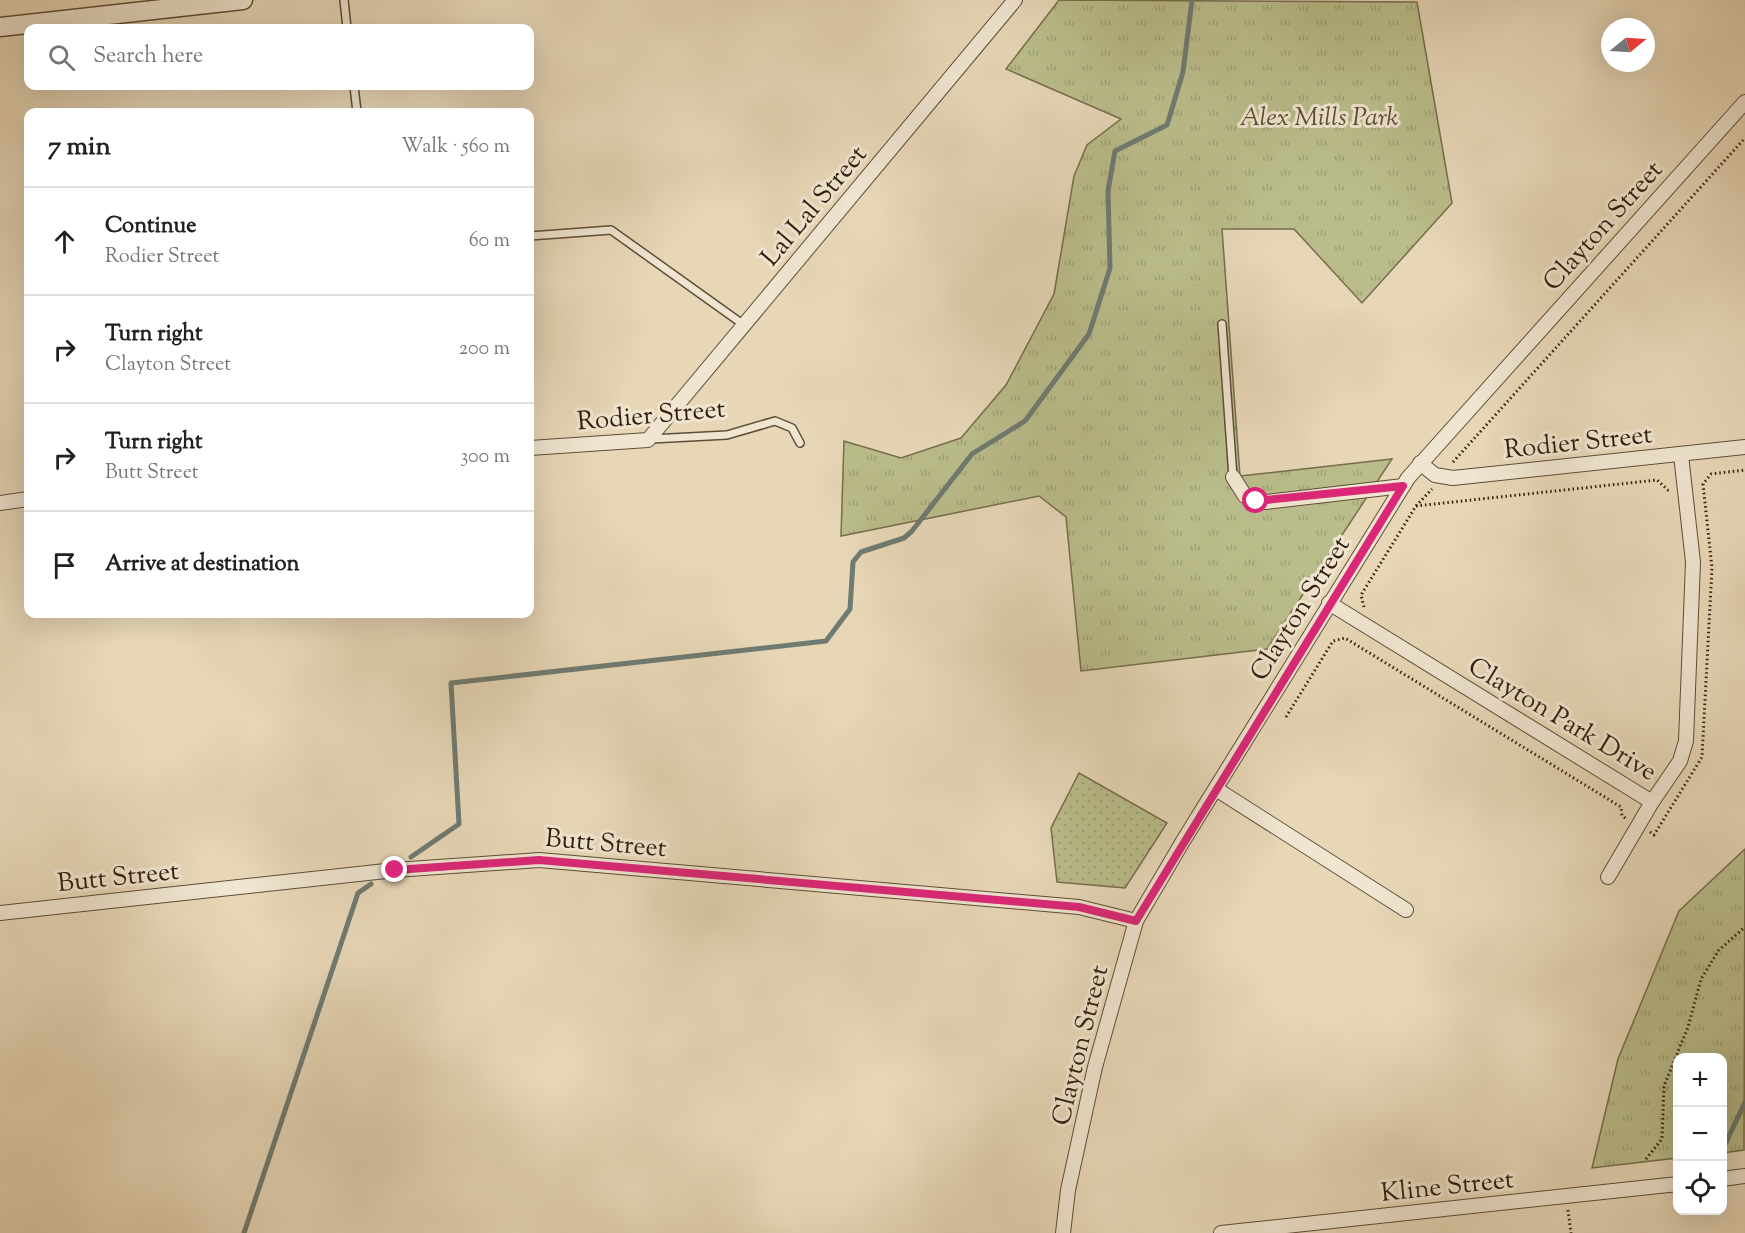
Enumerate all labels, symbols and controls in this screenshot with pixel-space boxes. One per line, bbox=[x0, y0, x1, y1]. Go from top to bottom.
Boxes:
north arrow bbox=[1601, 18, 1655, 72]
search box bbox=[24, 24, 534, 90]
icon: search bbox=[45, 41, 78, 74]
text: Search here bbox=[93, 41, 203, 73]
park label: Alex Mills Park bbox=[1240, 100, 1399, 137]
text: 7 min bbox=[48, 129, 111, 166]
text: Walk · 560 m bbox=[401, 133, 510, 162]
street label: Lal Lal Street bbox=[753, 138, 877, 275]
street label: Clayton Street bbox=[1535, 153, 1673, 300]
text: Continue bbox=[105, 211, 196, 243]
icon: ahead bbox=[48, 225, 81, 258]
text: 60 m bbox=[469, 227, 510, 256]
text: Rodier Street bbox=[105, 243, 219, 272]
text: Turn right bbox=[105, 319, 202, 351]
icon: right bbox=[48, 333, 81, 366]
text: 200 m bbox=[459, 335, 510, 364]
text: Clayton Street bbox=[105, 351, 231, 380]
street label: Rodier Street bbox=[576, 392, 727, 441]
street label: Rodier Street bbox=[1502, 417, 1654, 470]
text: Turn right bbox=[105, 427, 202, 459]
icon: right bbox=[48, 441, 81, 474]
text: 300 m bbox=[460, 443, 510, 472]
text: Butt Street bbox=[105, 459, 199, 488]
route start bbox=[1242, 487, 1268, 513]
street label: Clayton Street bbox=[1242, 530, 1360, 689]
icon: arrive bbox=[48, 549, 81, 582]
text: Arrive at destination bbox=[105, 549, 300, 581]
street label: Clayton Park Drive bbox=[1460, 649, 1663, 791]
street label: Butt Street bbox=[543, 821, 668, 868]
street label: Butt Street bbox=[56, 854, 181, 903]
route end bbox=[381, 856, 407, 882]
street label: Clayton Street bbox=[1044, 961, 1119, 1130]
map controls bbox=[1673, 1053, 1727, 1215]
button: + bbox=[1673, 1053, 1727, 1107]
button: − bbox=[1673, 1107, 1727, 1161]
button: locate bbox=[1673, 1161, 1727, 1215]
street label: Kline Street bbox=[1379, 1162, 1516, 1213]

